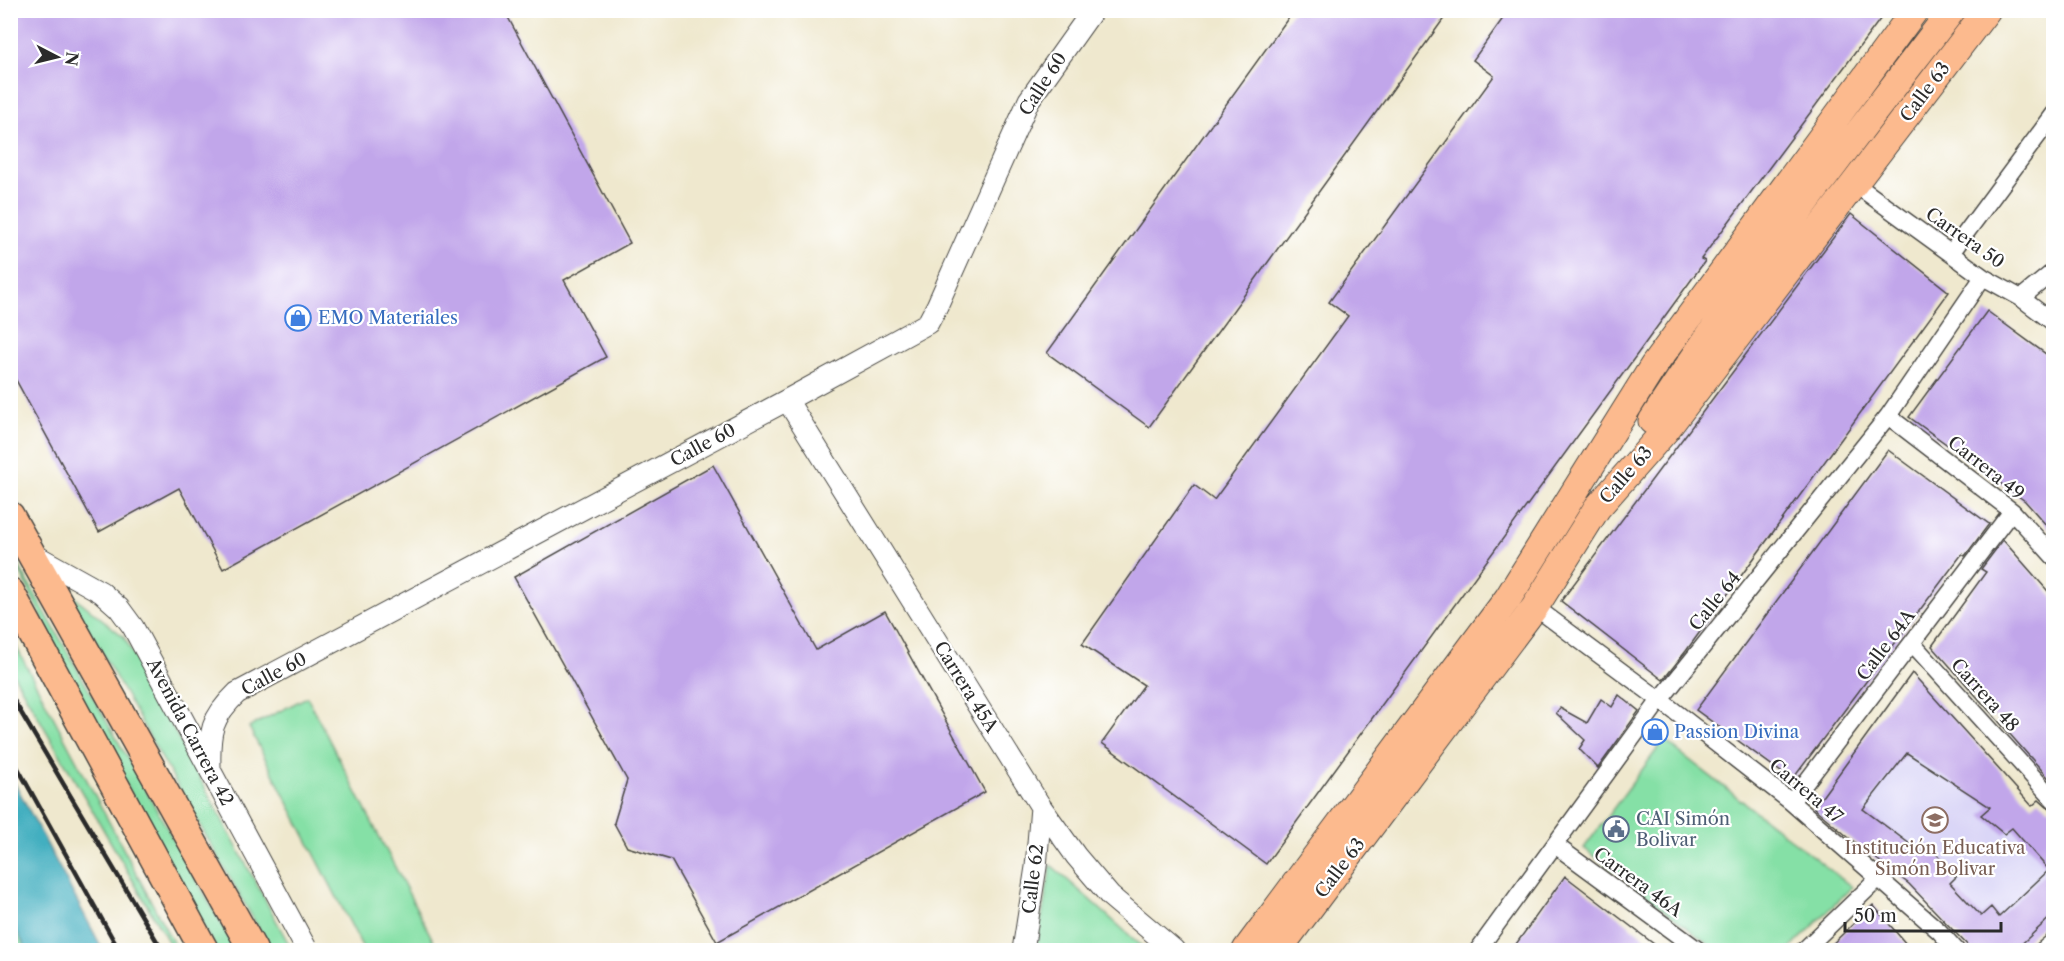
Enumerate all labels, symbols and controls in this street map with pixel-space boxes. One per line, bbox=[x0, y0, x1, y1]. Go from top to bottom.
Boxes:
north arrow bbox=[27, 27, 87, 87]
street label: Calle 60 bbox=[1014, 48, 1072, 120]
text: N bbox=[61, 51, 83, 67]
street label: Calle 63 bbox=[1895, 58, 1955, 126]
street label: Carrera 50 bbox=[1921, 203, 2009, 273]
shop icon: EMO Materiales bbox=[283, 303, 313, 333]
place label: EMO Materiales bbox=[318, 307, 458, 329]
street label: Calle 60 bbox=[667, 419, 739, 471]
street label: Carrera 49 bbox=[1943, 431, 2029, 505]
street label: Calle 63 bbox=[1595, 442, 1657, 508]
street label: Calle 64 bbox=[1684, 567, 1746, 635]
street label: Calle 64A bbox=[1852, 605, 1920, 685]
street label: Carrera 45A bbox=[929, 637, 1003, 737]
street label: Calle 60 bbox=[238, 648, 310, 700]
street label: Avenida Carrera 42 bbox=[141, 654, 238, 810]
street label: Carrera 48 bbox=[1946, 654, 2024, 736]
shop icon: Passion Divina bbox=[1640, 717, 1670, 747]
place label: Passion Divina bbox=[1674, 721, 1800, 743]
street label: Carrera 47 bbox=[1765, 754, 1847, 828]
school or university icon: Institución Educativa Simón Bolivar bbox=[1920, 805, 1950, 835]
place label: CAI Simón Bolivar bbox=[1636, 808, 1730, 851]
public building icon: CAI Simón Bolivar bbox=[1601, 814, 1631, 844]
street label: Calle 63 bbox=[1310, 834, 1370, 902]
place label: Institución Educativa Simón Bolivar bbox=[1845, 837, 2026, 880]
street label: Carrera 46A bbox=[1589, 842, 1687, 922]
street label: Calle 62 bbox=[1018, 843, 1048, 915]
scale bar bbox=[1845, 895, 2001, 933]
text: 50 m bbox=[1854, 905, 1897, 927]

